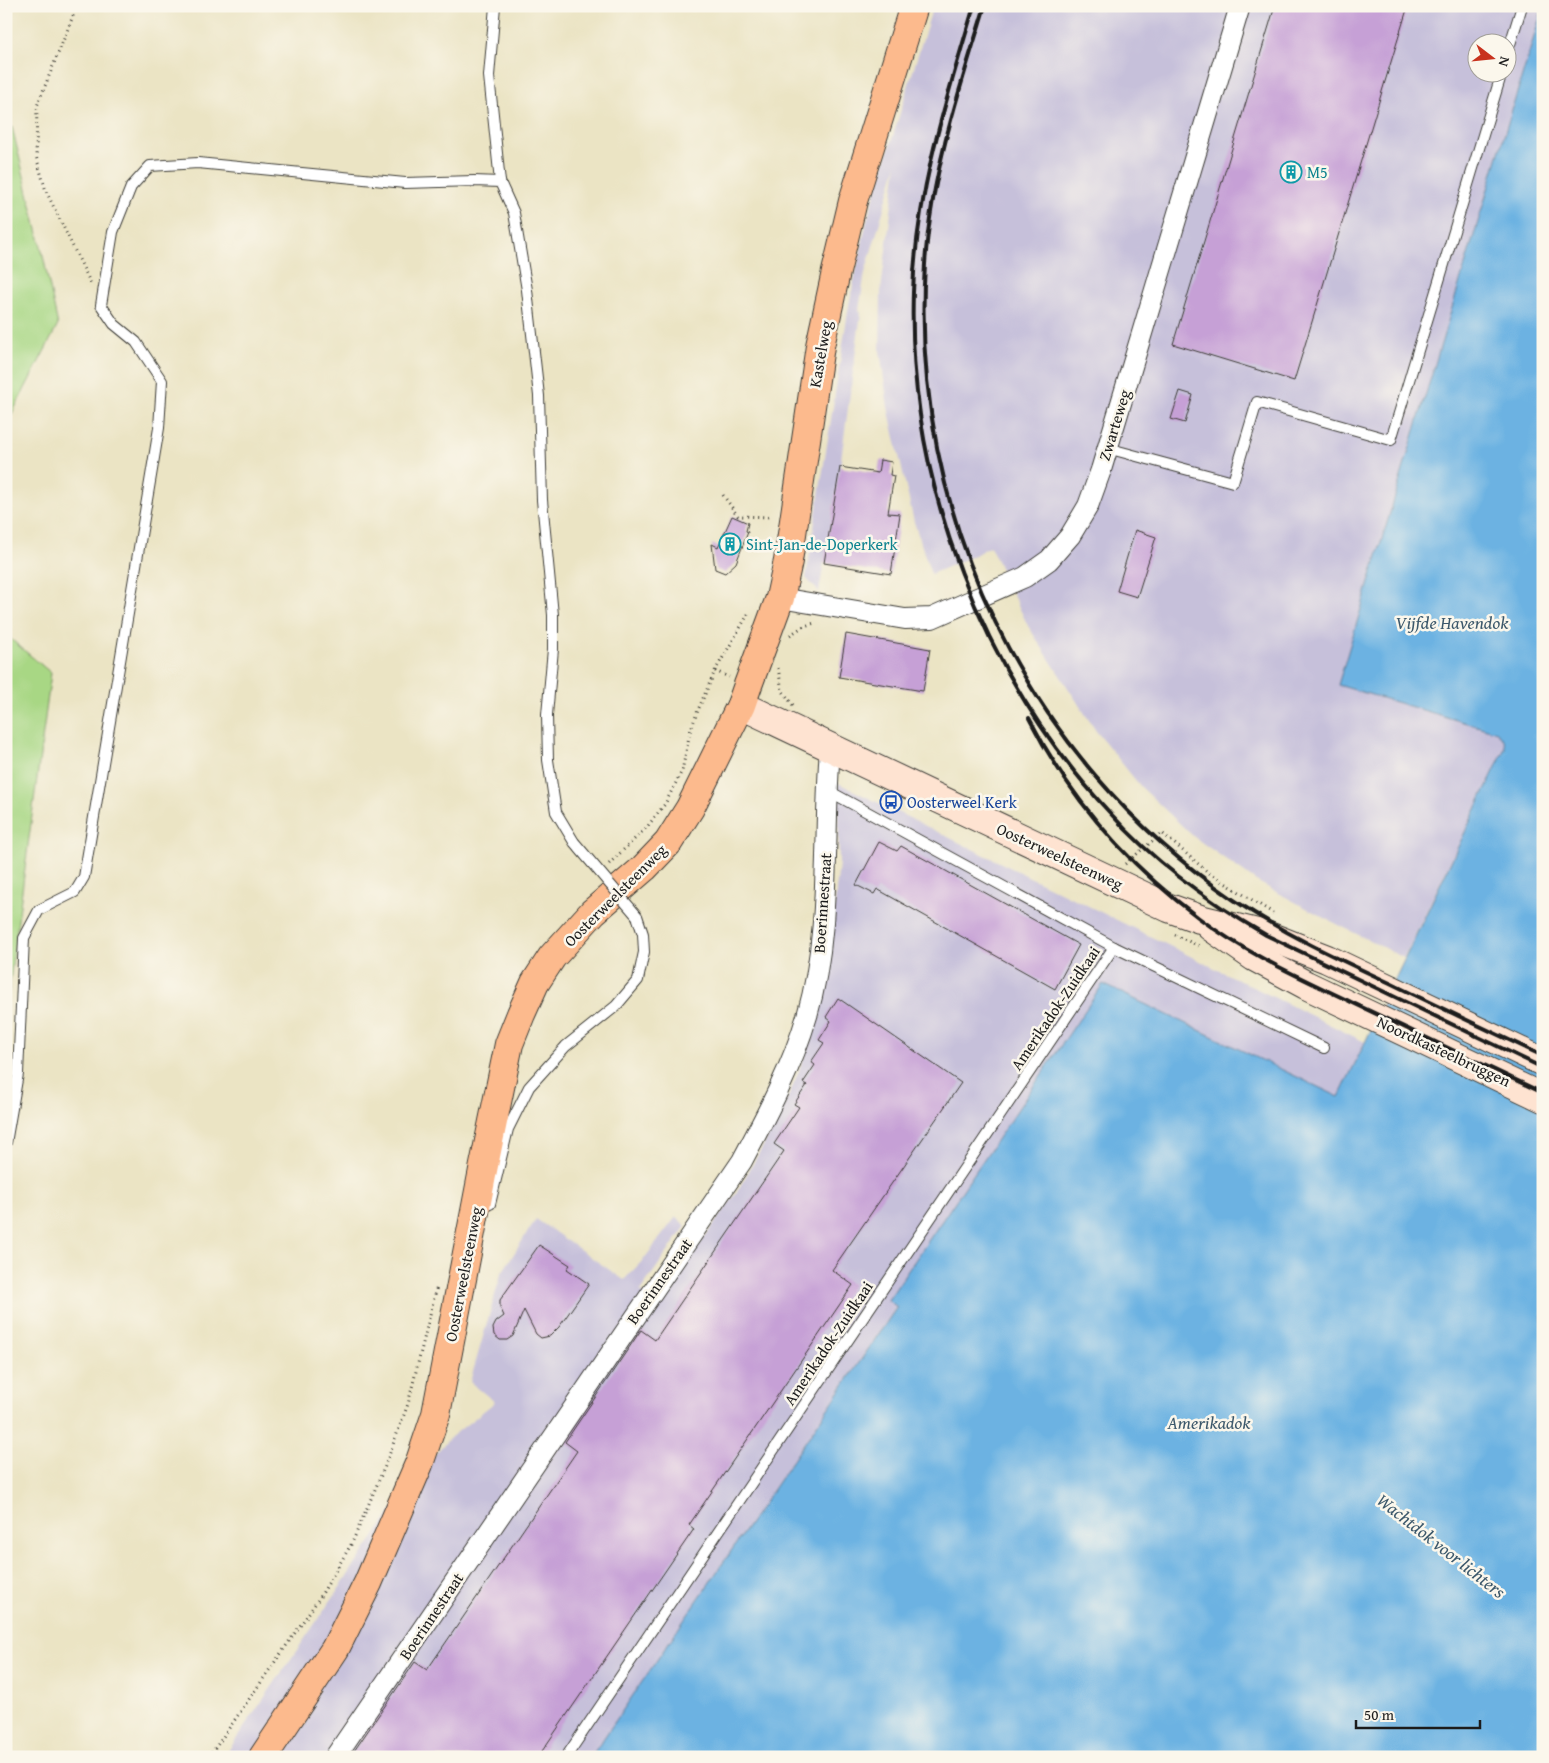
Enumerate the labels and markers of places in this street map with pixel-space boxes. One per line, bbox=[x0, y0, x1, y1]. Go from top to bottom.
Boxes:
building icon: M5 bbox=[1279, 160, 1303, 184]
place label: M5 bbox=[1307, 160, 1328, 184]
building icon: Sint-Jan-de-Doperkerk bbox=[718, 532, 742, 556]
place label: Sint-Jan-de-Doperkerk bbox=[746, 532, 899, 556]
bus stop icon: Oosterweel Kerk bbox=[879, 790, 903, 814]
place label: Oosterweel Kerk bbox=[907, 790, 1018, 814]

